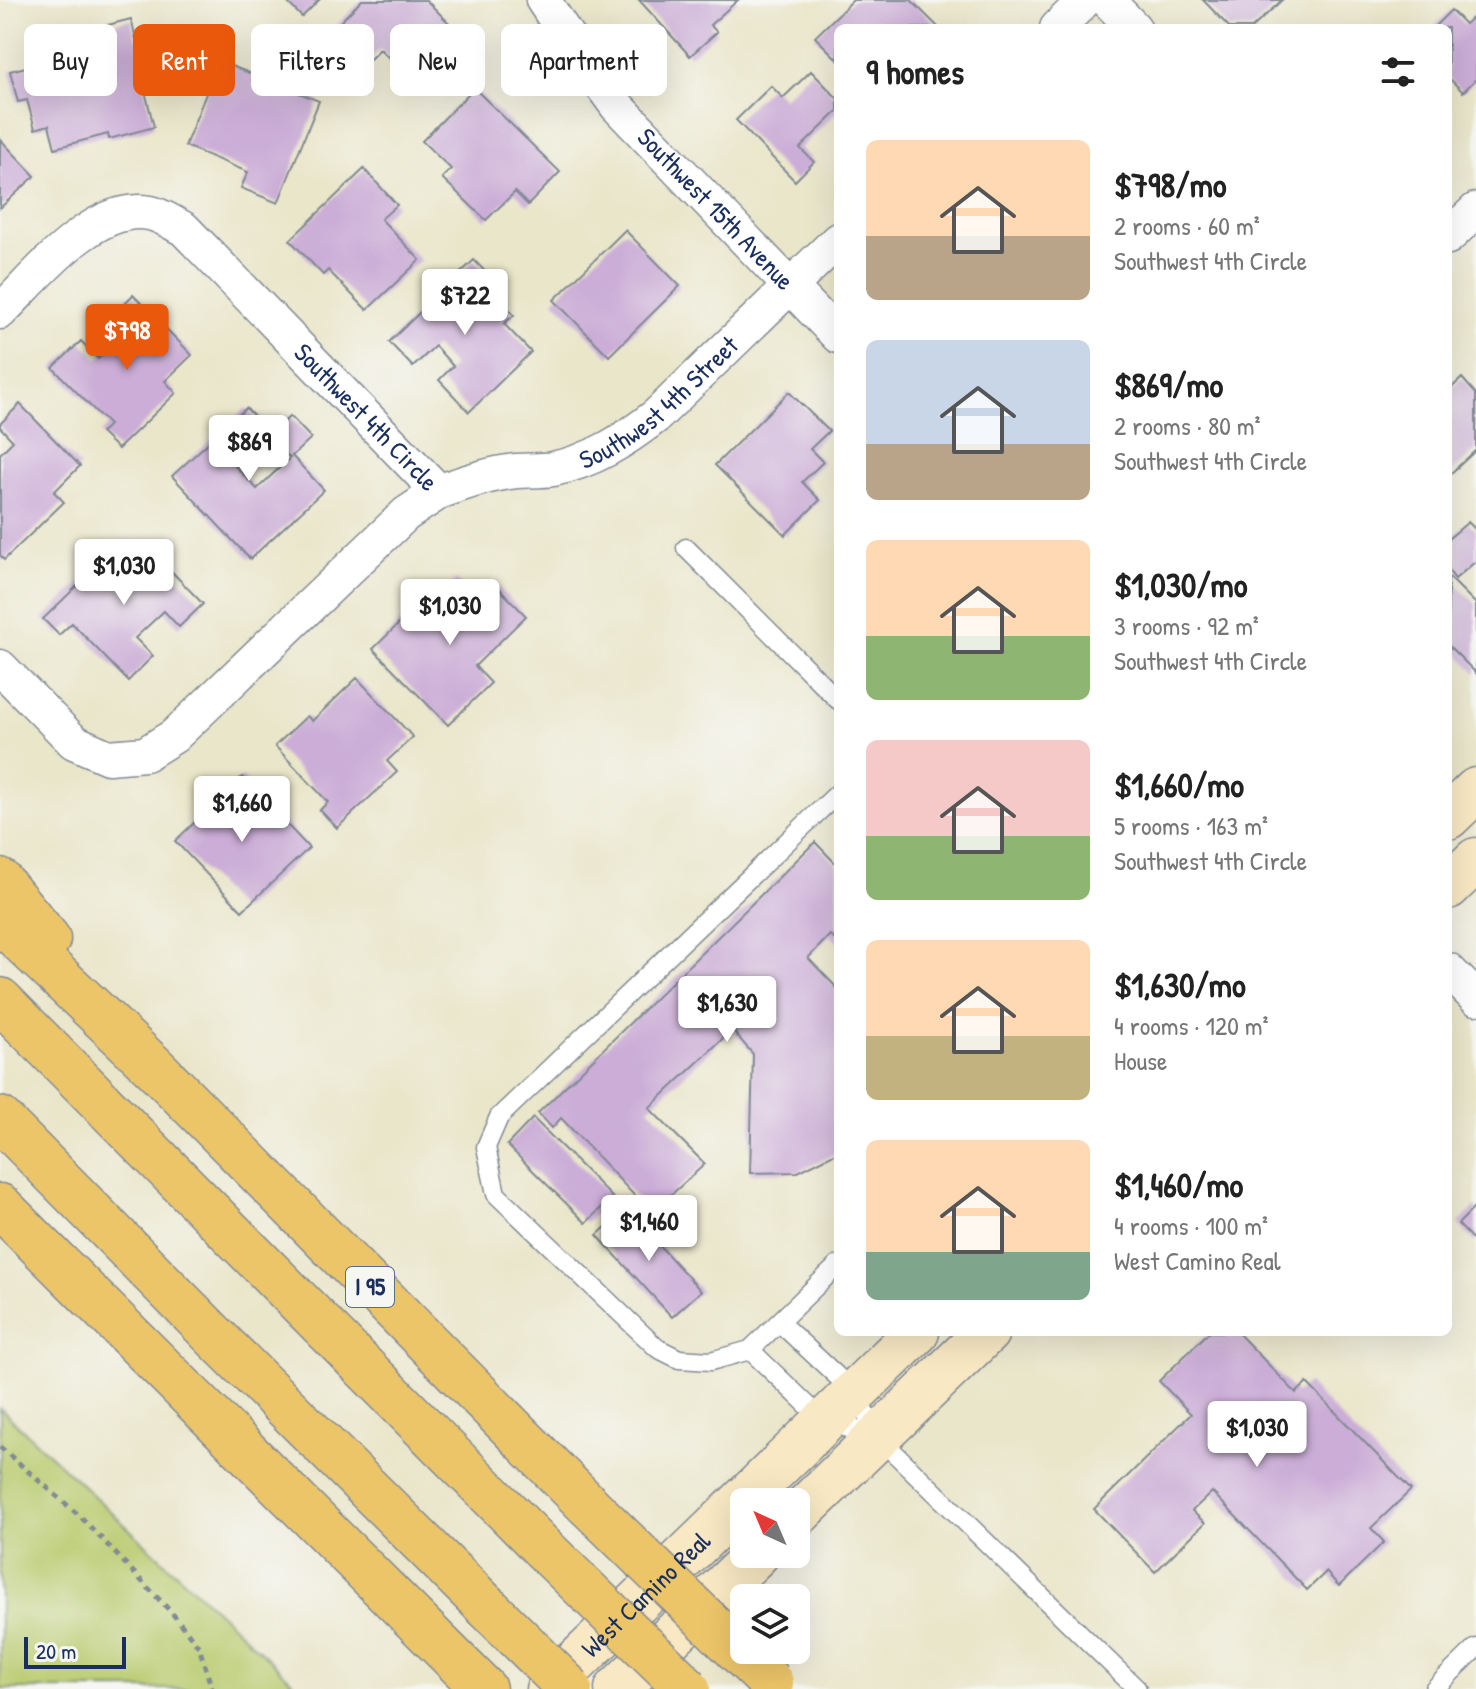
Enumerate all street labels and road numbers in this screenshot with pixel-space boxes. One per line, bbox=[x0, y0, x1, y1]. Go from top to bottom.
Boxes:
street label: Southwest 15th Avenue bbox=[630, 120, 802, 297]
street label: Southwest 4th Street bbox=[574, 327, 746, 477]
street label: Southwest 4th Circle bbox=[287, 335, 446, 498]
road number: I 95 bbox=[346, 1267, 394, 1307]
street label: West Camino Real bbox=[573, 1523, 718, 1665]

